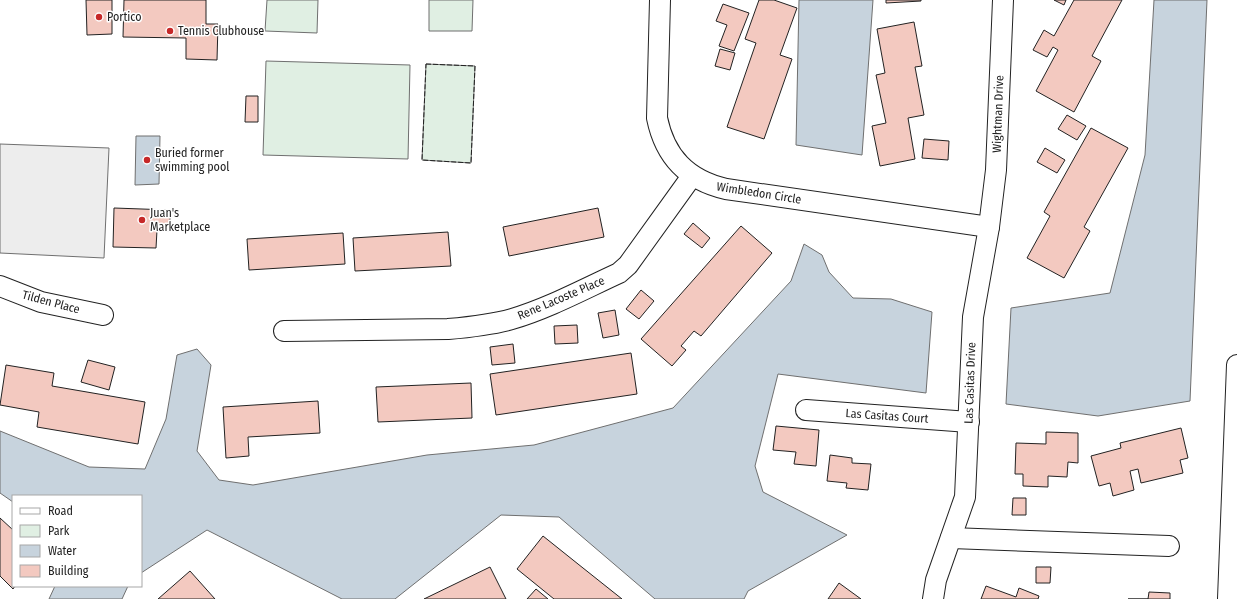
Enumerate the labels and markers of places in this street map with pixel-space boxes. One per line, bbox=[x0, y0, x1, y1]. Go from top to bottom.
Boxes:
place label: Portico bbox=[107, 10, 142, 24]
marker: Portico bbox=[94, 12, 104, 22]
place label: Tennis Clubhouse bbox=[178, 24, 264, 38]
marker: Tennis Clubhouse bbox=[165, 26, 175, 36]
place label: Buried former swimming pool bbox=[155, 146, 229, 174]
marker: Buried former swimming pool bbox=[142, 155, 152, 165]
place label: Juan's Marketplace bbox=[150, 206, 210, 234]
marker: Juan's Marketplace bbox=[137, 215, 147, 225]

